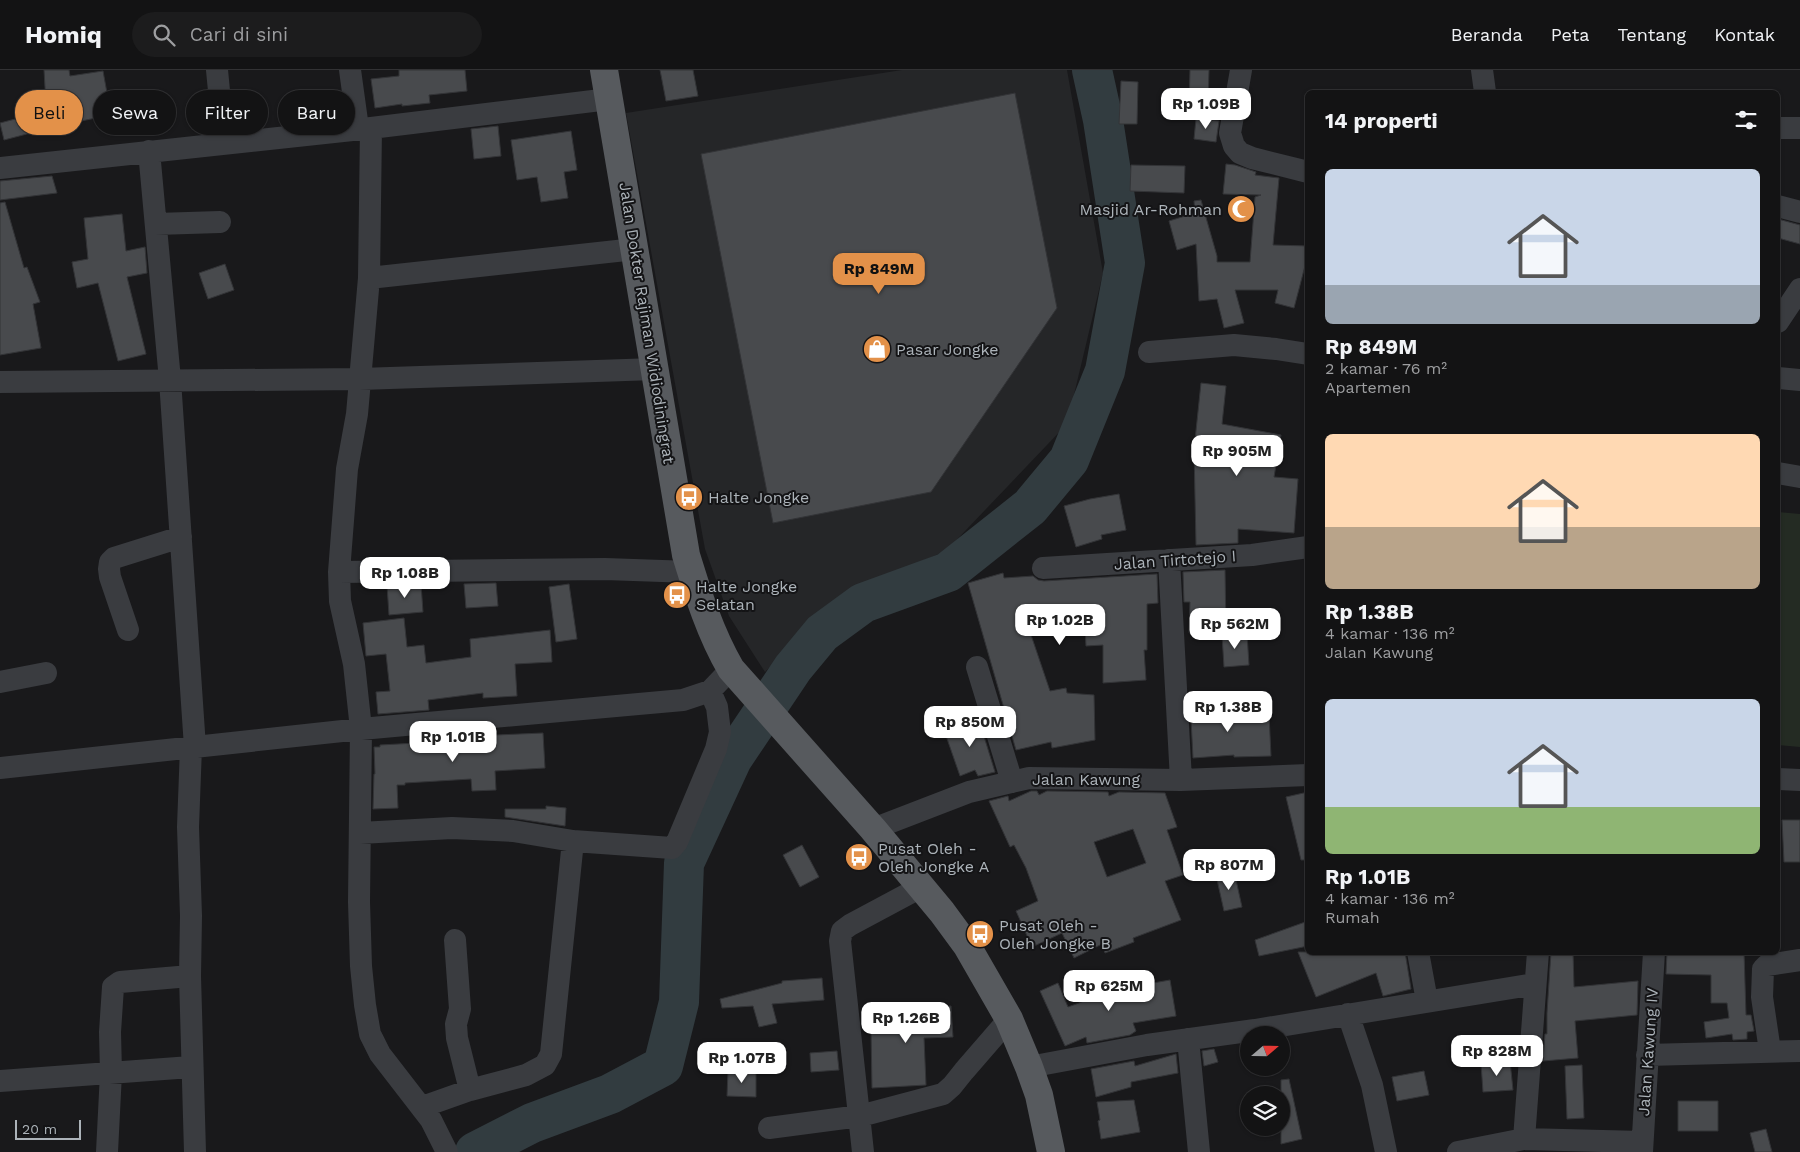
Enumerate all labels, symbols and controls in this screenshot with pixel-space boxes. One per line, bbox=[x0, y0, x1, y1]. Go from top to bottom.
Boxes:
search box bbox=[132, 12, 482, 57]
text: Homiq bbox=[25, 21, 102, 49]
icon: search bbox=[150, 21, 178, 49]
text: Cari di sini bbox=[190, 23, 288, 46]
text: Beranda bbox=[1451, 24, 1523, 45]
text: Peta bbox=[1551, 24, 1589, 45]
text: Tentang bbox=[1617, 24, 1686, 45]
text: Kontak bbox=[1714, 24, 1775, 45]
pin: Rp 1.09B bbox=[1154, 88, 1258, 130]
chip: Beli bbox=[15, 90, 83, 135]
chip: Sewa bbox=[93, 90, 176, 135]
chip: Filter bbox=[186, 90, 268, 135]
chip: Baru bbox=[278, 90, 355, 135]
text: Rp 1.09B bbox=[1172, 94, 1240, 113]
icon: filters bbox=[1732, 106, 1760, 134]
text: 14 properti bbox=[1325, 108, 1438, 133]
street label: Jalan Dokter Rajiman Widiodiningrat bbox=[615, 181, 679, 465]
mosque icon: Masjid Ar-Rohman bbox=[1226, 194, 1256, 224]
place label: Masjid Ar-Rohman bbox=[1079, 200, 1222, 219]
icon: home bbox=[1498, 201, 1588, 291]
pin: Rp 849M bbox=[833, 252, 925, 295]
text: Rp 849M bbox=[844, 259, 914, 278]
shop icon: Pasar Jongke bbox=[862, 334, 892, 364]
text: Rp 849M bbox=[1325, 334, 1417, 359]
place label: Pasar Jongke bbox=[896, 340, 999, 359]
text: 2 kamar · 76 m² bbox=[1325, 359, 1447, 378]
text: Apartemen bbox=[1325, 378, 1411, 397]
pin: Rp 905M bbox=[1191, 434, 1283, 477]
text: Rp 905M bbox=[1202, 441, 1272, 460]
icon: home bbox=[1498, 466, 1588, 556]
bus stop icon: Halte Jongke bbox=[674, 482, 704, 512]
place label: Halte Jongke bbox=[708, 488, 809, 507]
street label: Jalan Tirtotejo I bbox=[1113, 546, 1237, 574]
pin: Rp 1.08B bbox=[353, 556, 457, 599]
text: Rp 1.08B bbox=[371, 563, 439, 582]
place label: Halte Jongke Selatan bbox=[696, 577, 797, 614]
bus stop icon: Halte Jongke Selatan bbox=[662, 580, 692, 610]
text: Rp 1.38B bbox=[1325, 599, 1414, 624]
pin: Rp 1.02B bbox=[1008, 604, 1112, 646]
pin: Rp 562M bbox=[1189, 608, 1281, 650]
text: Rp 1.02B bbox=[1026, 610, 1094, 629]
text: Rp 562M bbox=[1201, 614, 1269, 633]
text: 4 kamar · 136 m² bbox=[1325, 624, 1455, 643]
text: Jalan Kawung bbox=[1325, 643, 1433, 662]
pin: Rp 1.38B bbox=[1176, 690, 1280, 733]
text: Rp 1.38B bbox=[1194, 697, 1262, 716]
pin: Rp 850M bbox=[924, 706, 1016, 748]
text: Rp 850M bbox=[935, 712, 1005, 731]
pin: Rp 1.01B bbox=[401, 720, 505, 763]
text: Rp 1.01B bbox=[421, 727, 486, 746]
icon: home bbox=[1498, 731, 1588, 821]
street label: Jalan Kawung bbox=[1032, 770, 1140, 789]
place label: Pusat Oleh - Oleh Jongke A bbox=[878, 839, 990, 876]
bus stop icon: Pusat Oleh - Oleh Jongke A bbox=[844, 842, 874, 872]
pin: Rp 807M bbox=[1183, 848, 1275, 891]
text: Rp 807M bbox=[1194, 855, 1264, 874]
text: Rp 1.01B bbox=[1325, 864, 1410, 889]
text: 4 kamar · 136 m² bbox=[1325, 889, 1455, 908]
text: Rumah bbox=[1325, 908, 1380, 927]
place label: Pusat Oleh - Oleh Jongke B bbox=[999, 916, 1111, 953]
bus stop icon: Pusat Oleh - Oleh Jongke B bbox=[965, 919, 995, 949]
pin: Rp 625M bbox=[1063, 970, 1155, 1012]
text: Rp 625M bbox=[1075, 976, 1143, 995]
street label: Jalan Kawung IV bbox=[1634, 987, 1662, 1117]
pin: Rp 1.26B bbox=[854, 1002, 958, 1044]
text: Rp 1.26B bbox=[872, 1008, 940, 1027]
north arrow bbox=[1240, 1026, 1290, 1076]
map controls bbox=[1240, 1026, 1290, 1136]
pin: Rp 828M bbox=[1451, 1034, 1543, 1077]
text: Rp 828M bbox=[1462, 1041, 1532, 1060]
pin: Rp 1.07B bbox=[690, 1042, 794, 1084]
text: Rp 1.07B bbox=[708, 1048, 776, 1067]
button: layers bbox=[1240, 1086, 1290, 1136]
scale bar bbox=[15, 1117, 81, 1140]
text: 20 m bbox=[22, 1121, 57, 1137]

